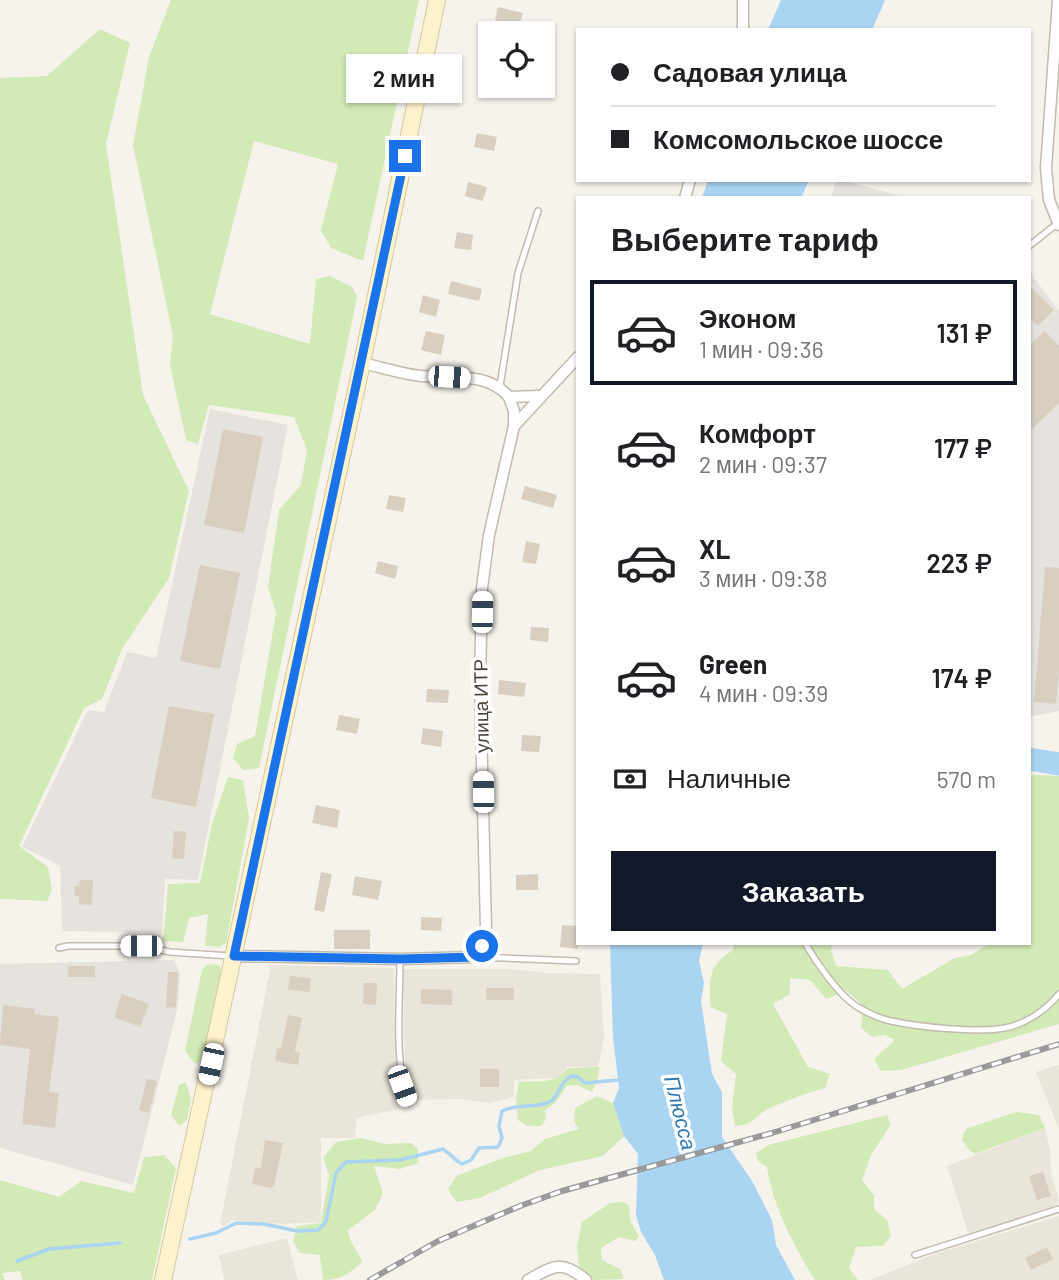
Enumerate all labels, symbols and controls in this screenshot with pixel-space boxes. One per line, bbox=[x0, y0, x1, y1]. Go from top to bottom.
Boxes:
map controls bbox=[478, 21, 555, 98]
button: locate bbox=[478, 21, 555, 98]
callout: 2 мин bbox=[347, 54, 463, 104]
text: Садовая улица bbox=[653, 56, 847, 87]
text: 2 мин bbox=[373, 64, 435, 92]
text: Комсомольское шоссе bbox=[653, 123, 943, 154]
route end bbox=[389, 140, 421, 172]
text: Выберите тариф bbox=[611, 219, 879, 257]
icon: car bbox=[615, 301, 678, 364]
text: Эконом bbox=[699, 302, 797, 333]
text: 131 ₽ bbox=[937, 317, 992, 348]
text: 1 мин · 09:36 bbox=[699, 335, 824, 363]
car bbox=[428, 365, 471, 389]
icon: car bbox=[615, 416, 678, 479]
text: Комфорт bbox=[699, 417, 816, 448]
text: 177 ₽ bbox=[934, 432, 992, 463]
text: 2 мин · 09:37 bbox=[699, 450, 827, 478]
icon: car bbox=[615, 531, 678, 594]
text: XL bbox=[699, 533, 730, 564]
text: 223 ₽ bbox=[926, 547, 992, 578]
text: 3 мин · 09:38 bbox=[699, 564, 827, 592]
car bbox=[472, 591, 493, 633]
icon: car bbox=[615, 646, 678, 709]
text: Green bbox=[699, 648, 767, 679]
street label: улица ИТР bbox=[468, 659, 493, 753]
text: 174 ₽ bbox=[932, 662, 992, 693]
text: 4 мин · 09:39 bbox=[699, 679, 828, 707]
icon: cash bbox=[611, 760, 649, 798]
text: Наличные bbox=[667, 762, 791, 793]
text: 570 m bbox=[937, 765, 996, 793]
car bbox=[473, 771, 494, 813]
button: Заказать bbox=[611, 851, 996, 931]
route start bbox=[466, 930, 498, 962]
car bbox=[121, 936, 163, 957]
car bbox=[197, 1041, 226, 1087]
car bbox=[385, 1063, 420, 1109]
water label: Плюсса bbox=[660, 1073, 703, 1152]

